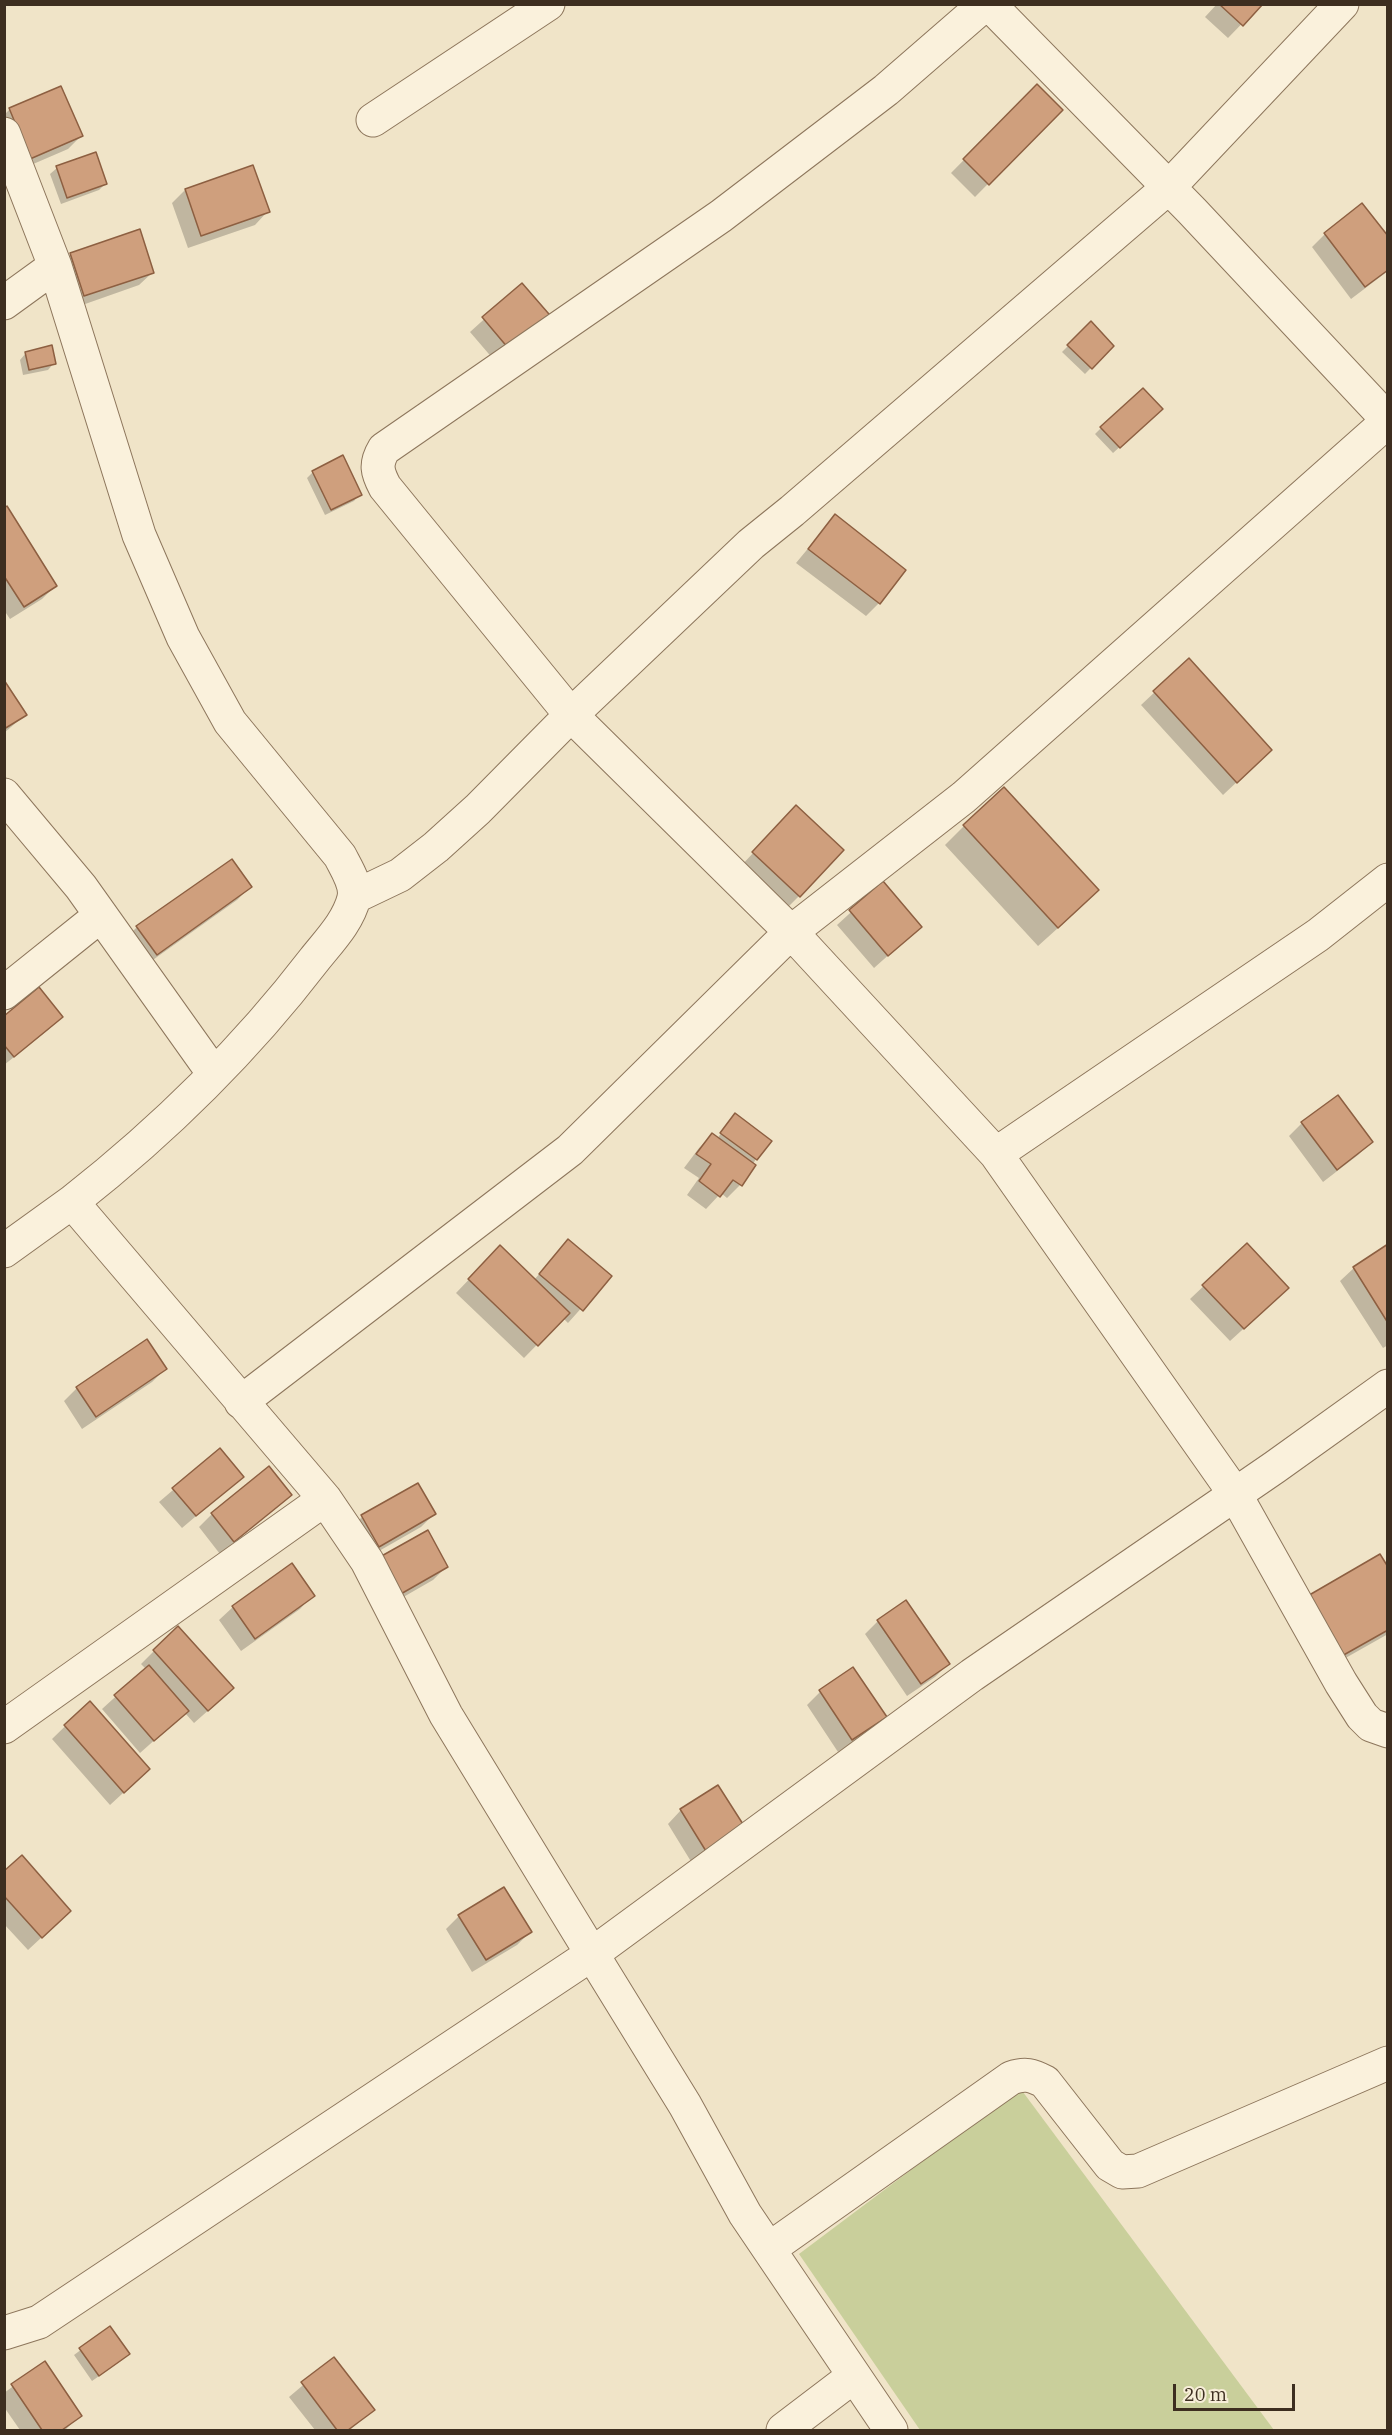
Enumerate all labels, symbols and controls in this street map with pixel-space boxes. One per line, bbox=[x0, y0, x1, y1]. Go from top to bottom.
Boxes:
scale bar bbox=[1176, 2372, 1298, 2410]
text: 20 m bbox=[1184, 2383, 1227, 2406]

